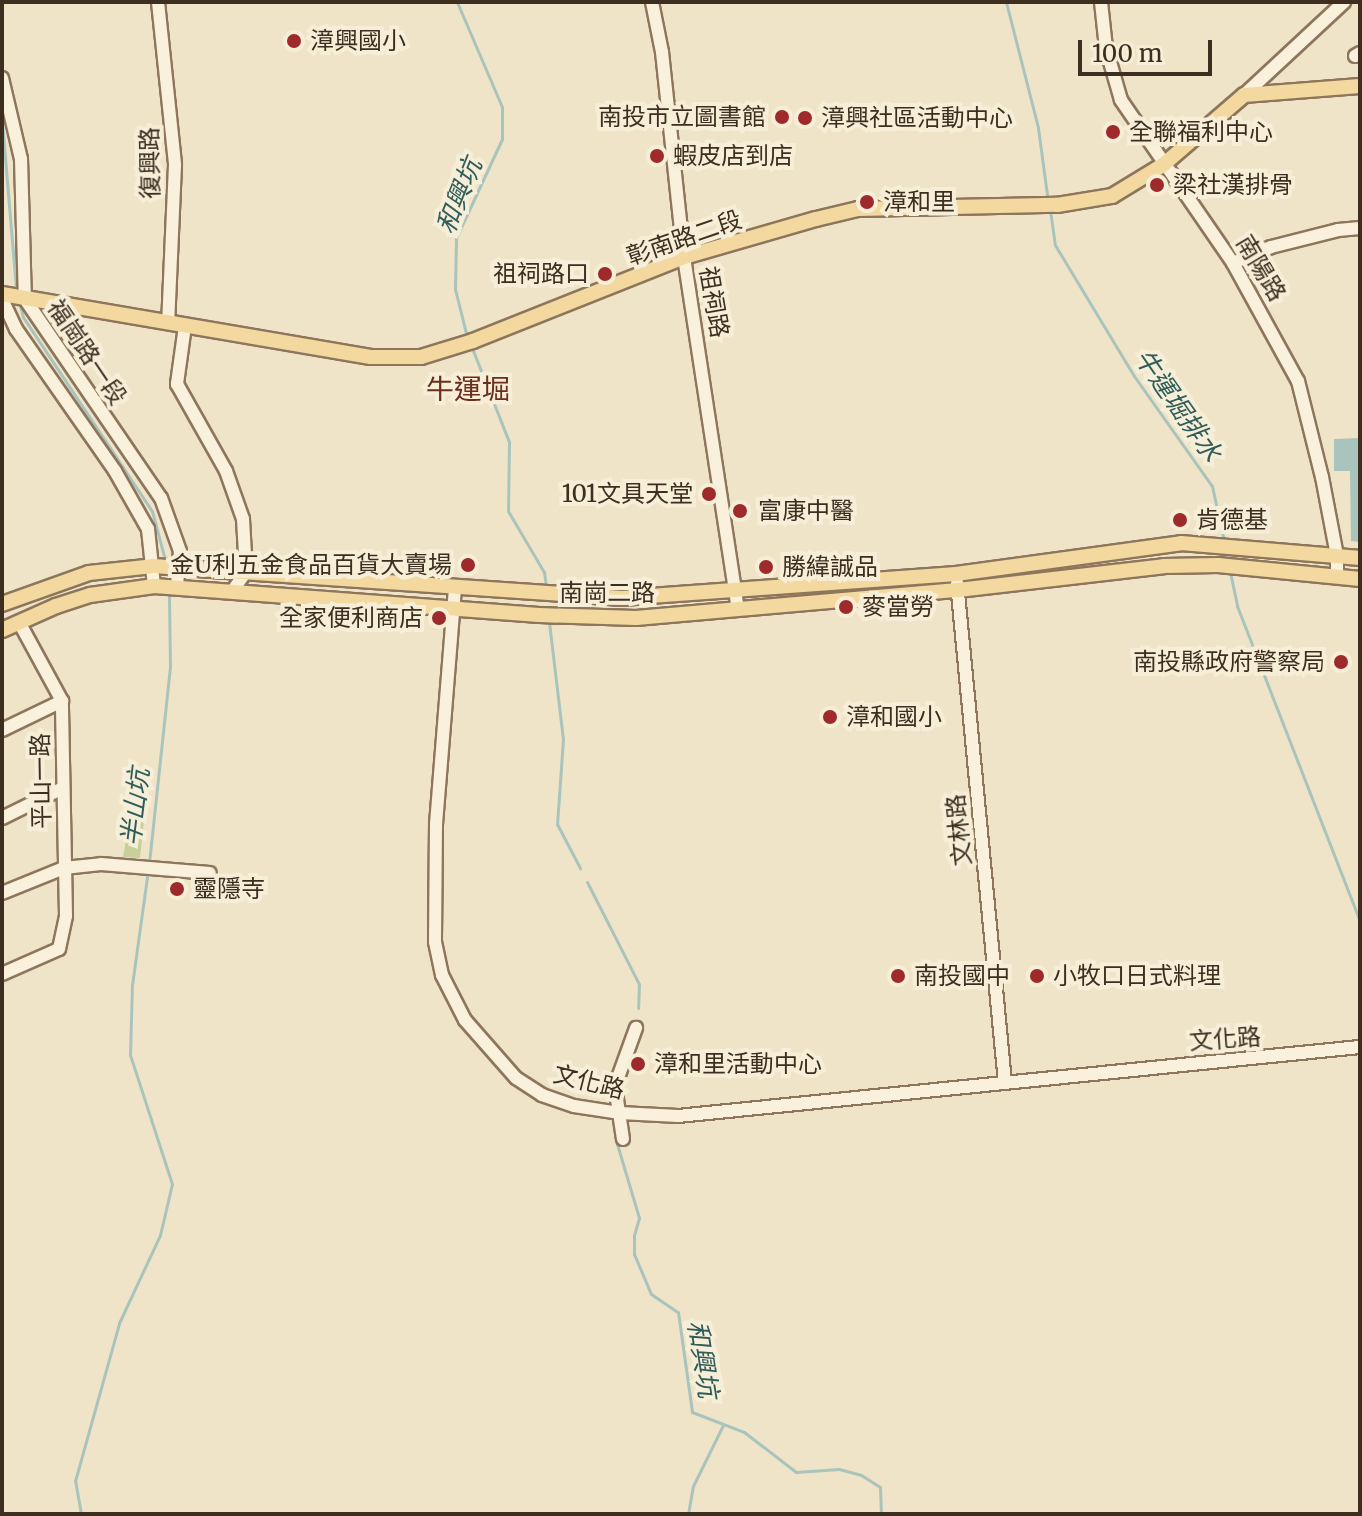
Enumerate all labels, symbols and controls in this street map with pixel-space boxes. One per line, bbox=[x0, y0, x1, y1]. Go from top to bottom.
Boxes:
scale bar bbox=[1082, 24, 1216, 74]
place label: 漳興國小 bbox=[310, 27, 406, 55]
marker: 漳興國小 bbox=[285, 32, 303, 50]
text: 100 m bbox=[1092, 38, 1162, 69]
place label: 南投市立圖書館 bbox=[598, 103, 766, 131]
place label: 漳興社區活動中心 bbox=[821, 104, 1013, 132]
marker: 南投市立圖書館 bbox=[773, 108, 791, 126]
marker: 漳興社區活動中心 bbox=[796, 109, 814, 127]
place label: 全聯福利中心 bbox=[1129, 118, 1273, 146]
marker: 全聯福利中心 bbox=[1104, 123, 1122, 141]
street label: 復興路 bbox=[135, 127, 165, 199]
place label: 蝦皮店到店 bbox=[673, 142, 793, 170]
marker: 蝦皮店到店 bbox=[648, 147, 666, 165]
water label: 和興坑 bbox=[430, 154, 488, 238]
place label: 梁社漢排骨 bbox=[1173, 171, 1293, 199]
marker: 梁社漢排骨 bbox=[1148, 176, 1166, 194]
place label: 漳和里 bbox=[883, 188, 955, 216]
marker: 漳和里 bbox=[858, 193, 876, 211]
street label: 彰南路二段 bbox=[623, 205, 745, 271]
street label: 南陽路 bbox=[1230, 230, 1292, 306]
place label: 祖祠路口 bbox=[493, 260, 589, 288]
street label: 祖祠路 bbox=[694, 264, 734, 340]
marker: 祖祠路口 bbox=[596, 265, 614, 283]
street label: 福崗路一段 bbox=[42, 294, 132, 410]
water label: 牛運堀排水 bbox=[1128, 343, 1228, 467]
district label: 牛運堀 bbox=[426, 372, 510, 406]
place label: 101文具天堂 bbox=[562, 480, 693, 508]
marker: 101文具天堂 bbox=[700, 485, 718, 503]
place label: 富康中醫 bbox=[758, 497, 854, 525]
marker: 富康中醫 bbox=[729, 500, 751, 522]
place label: 肯德基 bbox=[1196, 506, 1268, 534]
marker: 肯德基 bbox=[1171, 511, 1189, 529]
place label: 金U利五金食品百貨大賣場 bbox=[170, 551, 452, 579]
place label: 勝緯誠品 bbox=[782, 553, 878, 581]
marker: 金U利五金食品百貨大賣場 bbox=[459, 556, 477, 574]
marker: 勝緯誠品 bbox=[757, 558, 775, 576]
street label: 南崗二路 bbox=[559, 579, 655, 607]
place label: 麥當勞 bbox=[862, 593, 934, 621]
marker: 麥當勞 bbox=[837, 598, 855, 616]
place label: 全家便利商店 bbox=[279, 604, 423, 632]
marker: 全家便利商店 bbox=[430, 609, 448, 627]
place label: 南投縣政府警察局 bbox=[1133, 648, 1325, 676]
marker: 南投縣政府警察局 bbox=[1332, 653, 1350, 671]
place label: 漳和國小 bbox=[846, 703, 942, 731]
marker: 漳和國小 bbox=[821, 708, 839, 726]
street label: 平山一路 bbox=[26, 733, 56, 829]
water label: 半山坑 bbox=[115, 766, 155, 848]
street label: 文林路 bbox=[941, 793, 977, 867]
place label: 靈隱寺 bbox=[193, 875, 265, 903]
marker: 靈隱寺 bbox=[168, 880, 186, 898]
place label: 南投國中 bbox=[914, 962, 1010, 990]
place label: 小牧口日式料理 bbox=[1053, 962, 1221, 990]
marker: 南投國中 bbox=[889, 967, 907, 985]
marker: 小牧口日式料理 bbox=[1028, 967, 1046, 985]
street label: 文化路 bbox=[1188, 1022, 1262, 1056]
place label: 漳和里活動中心 bbox=[654, 1050, 822, 1078]
marker: 漳和里活動中心 bbox=[629, 1055, 647, 1073]
street label: 文化路 bbox=[551, 1059, 627, 1105]
water label: 和興坑 bbox=[681, 1318, 725, 1400]

